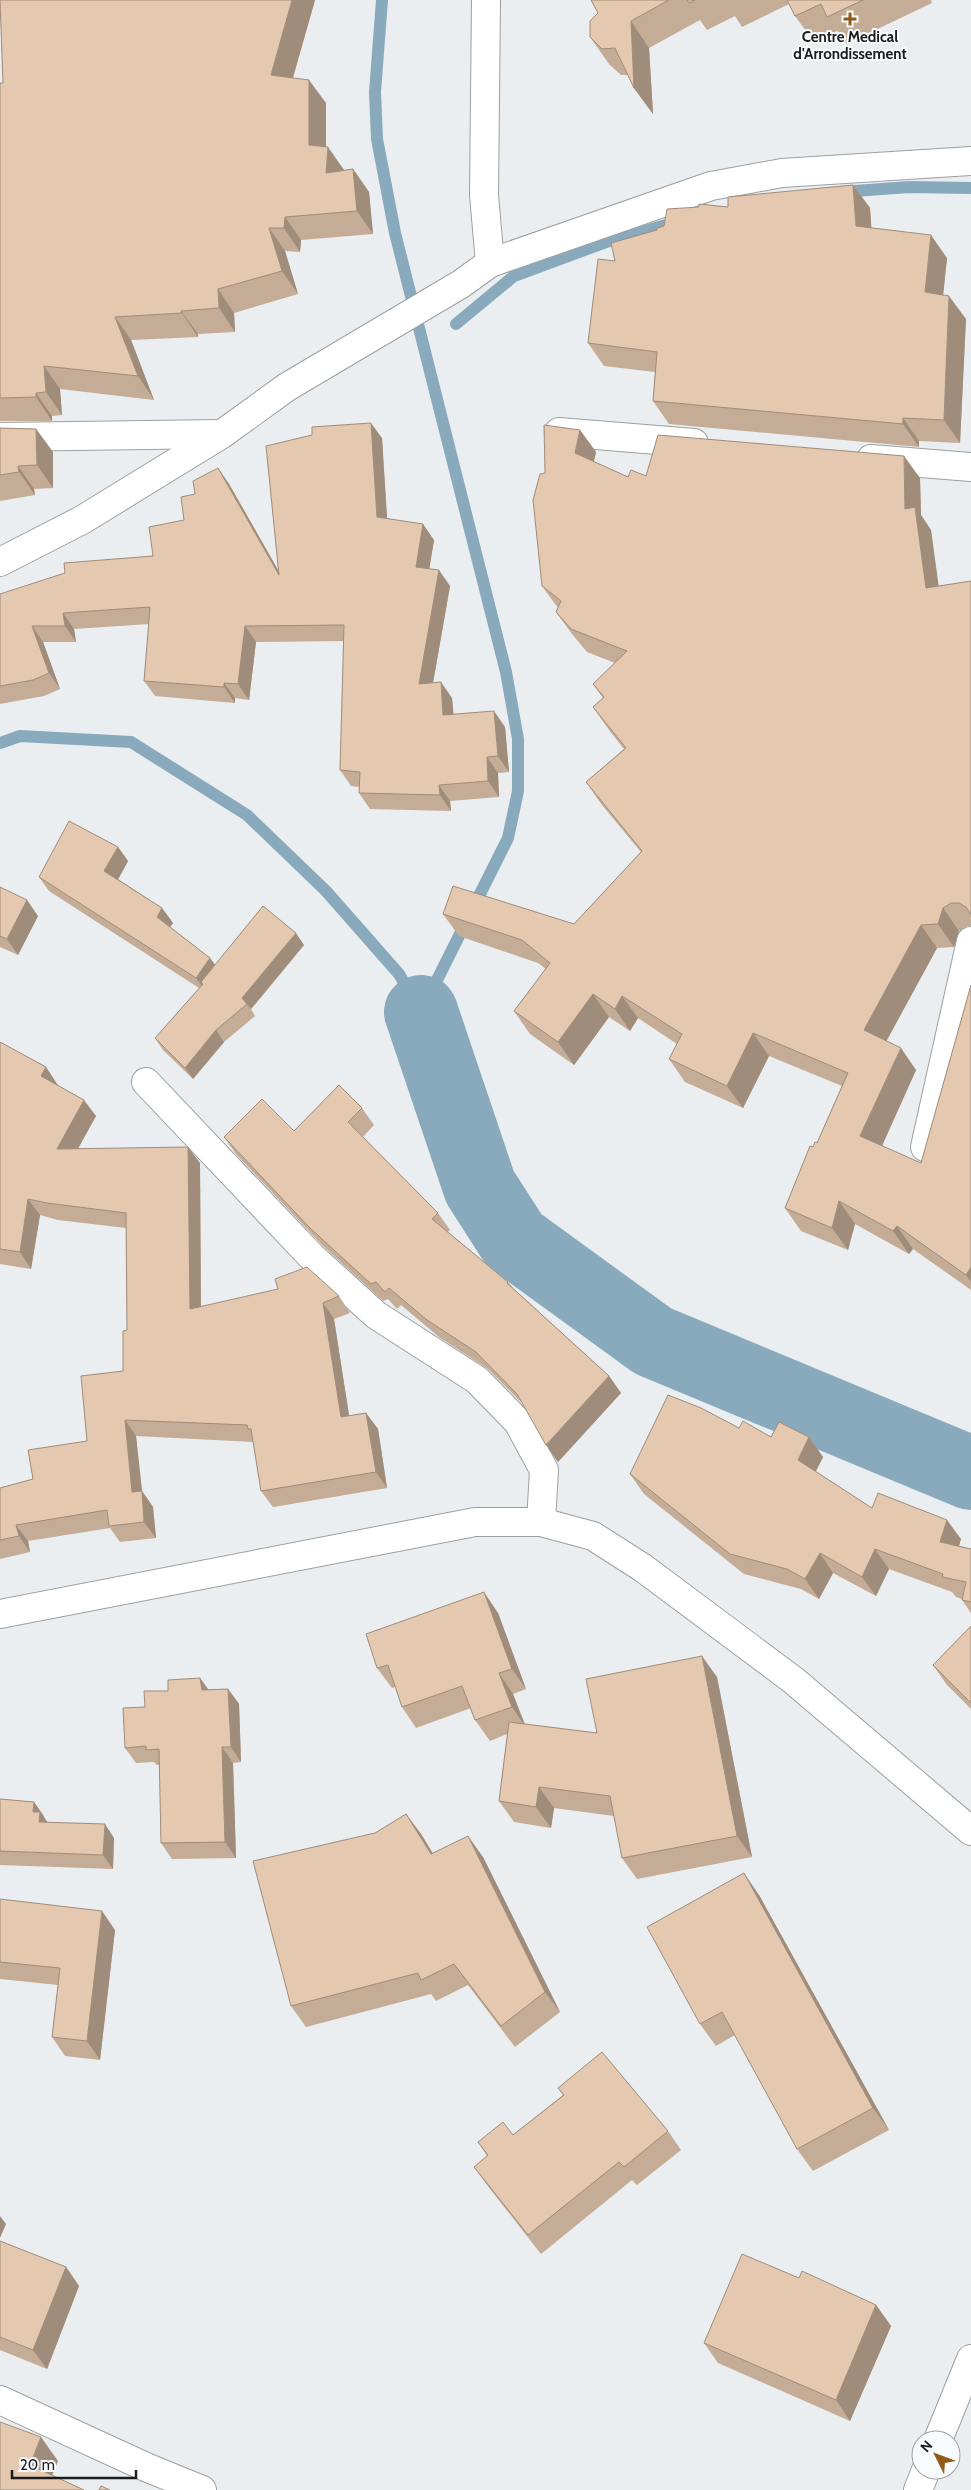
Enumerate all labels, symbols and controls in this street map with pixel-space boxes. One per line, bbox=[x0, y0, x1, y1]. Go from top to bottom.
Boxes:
marker: Centre Medical d'Arrondissement bbox=[843, 12, 857, 26]
place label: Centre Medical d'Arrondissement bbox=[793, 28, 907, 63]
north arrow bbox=[911, 2430, 961, 2480]
text: N bbox=[916, 2437, 936, 2456]
scale bar bbox=[12, 2448, 136, 2480]
text: 20 m bbox=[20, 2456, 55, 2474]

